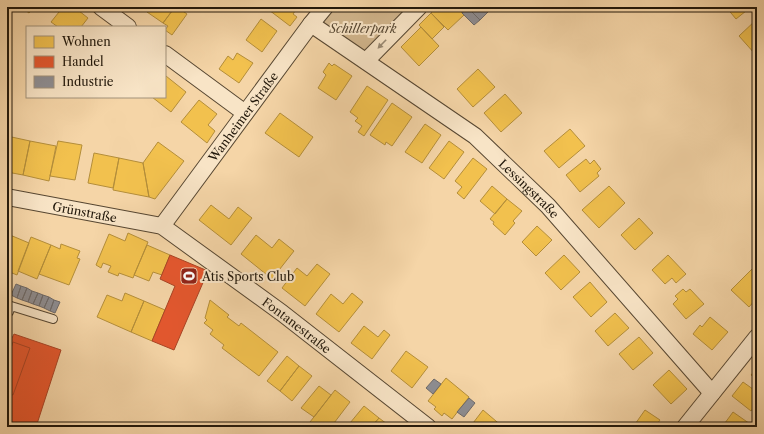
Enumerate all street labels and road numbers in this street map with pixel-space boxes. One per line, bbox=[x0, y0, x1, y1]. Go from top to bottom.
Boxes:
street label: Wanheimer Straße bbox=[204, 69, 281, 165]
street label: Lessingstraße bbox=[496, 156, 563, 221]
street label: Grünstraße bbox=[51, 198, 118, 225]
street label: Fontanestraße bbox=[260, 294, 335, 356]

